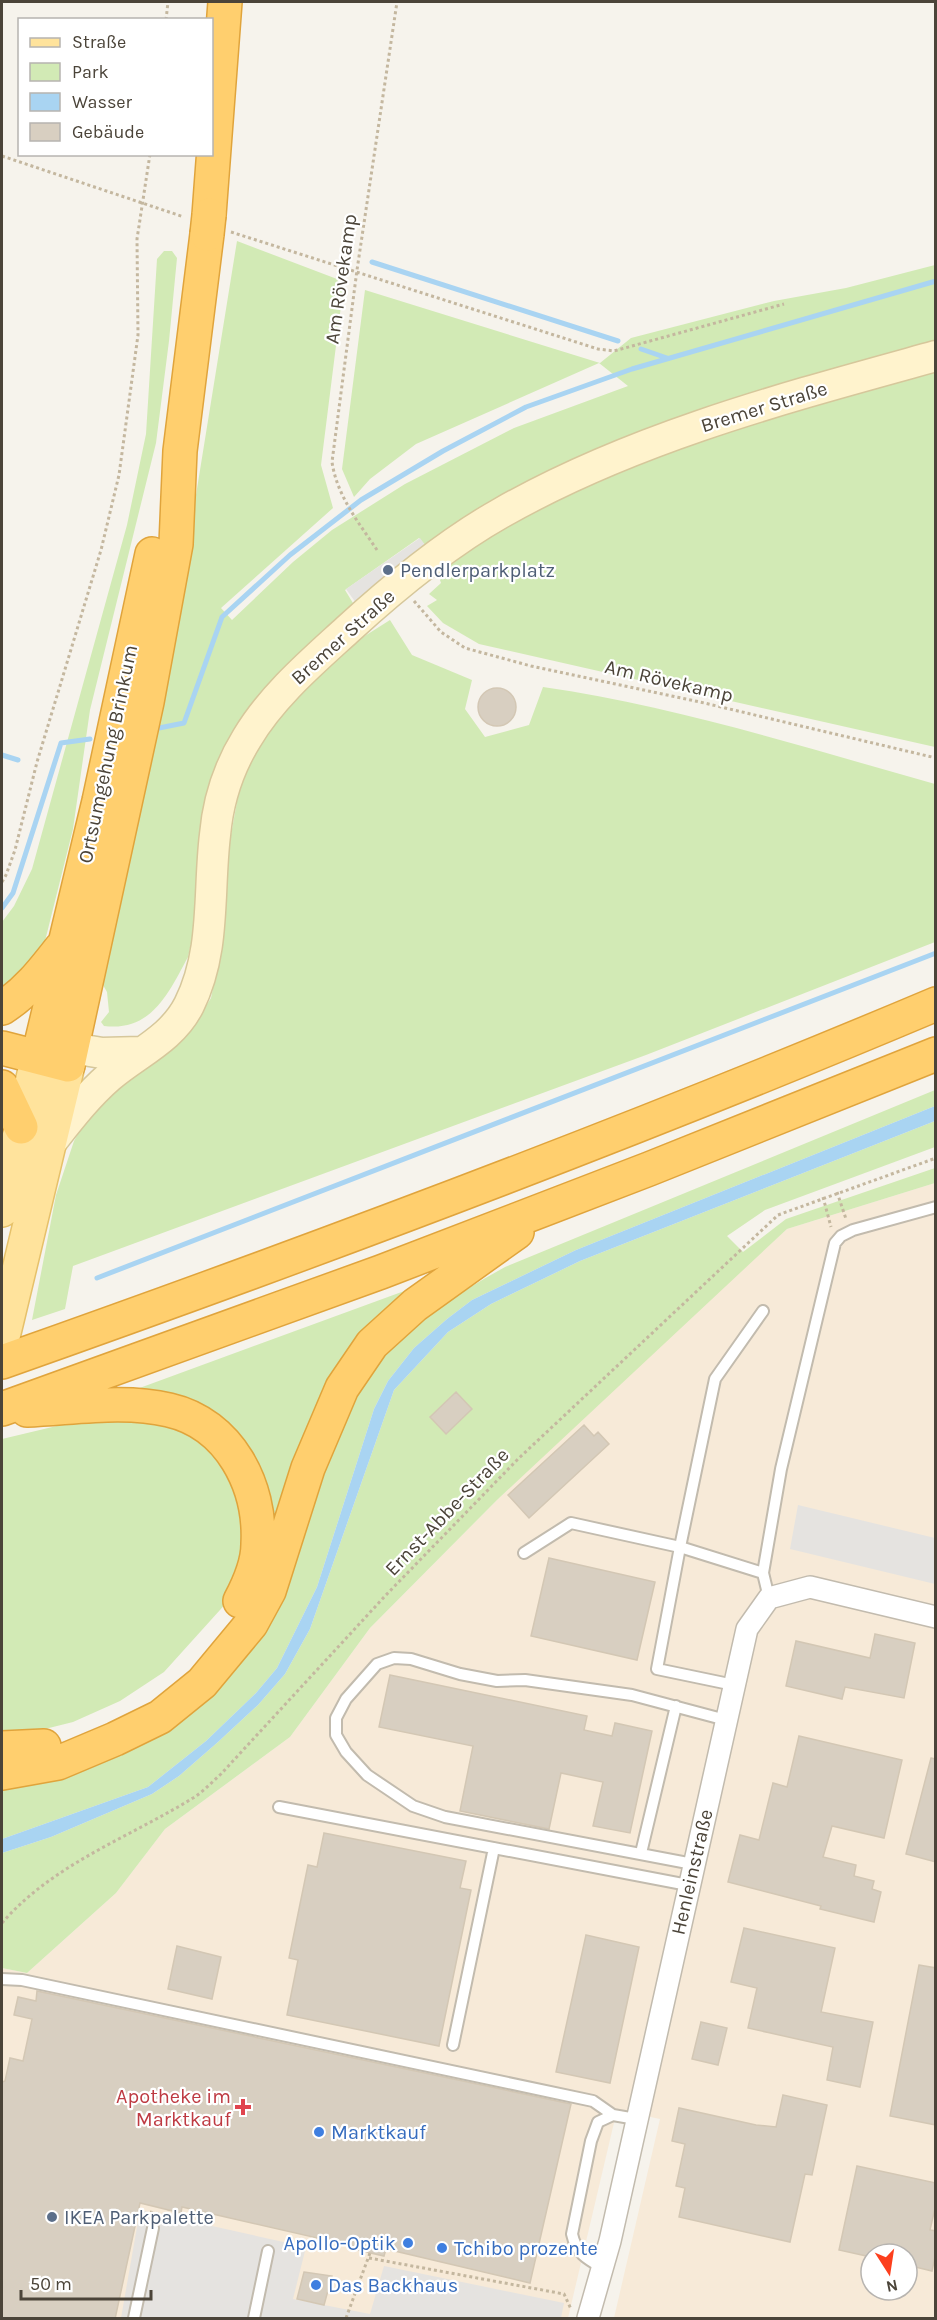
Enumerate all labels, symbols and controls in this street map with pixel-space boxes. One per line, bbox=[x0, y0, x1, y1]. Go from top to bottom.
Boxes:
legend bbox=[18, 18, 213, 156]
text: Straße bbox=[72, 31, 126, 53]
text: Park bbox=[72, 61, 109, 83]
text: Wasser bbox=[72, 91, 133, 113]
text: Gebäude bbox=[72, 121, 144, 143]
street label: Am Rövekamp bbox=[320, 212, 362, 346]
street label: Bremer Straße bbox=[698, 377, 830, 437]
place label: Pendlerparkplatz bbox=[400, 559, 555, 582]
marker: Pendlerparkplatz bbox=[381, 563, 395, 577]
street label: Bremer Straße bbox=[287, 585, 399, 689]
street label: Ortsumgehung Brinkum bbox=[74, 643, 142, 865]
street label: Am Rövekamp bbox=[603, 655, 735, 707]
street label: Ernst-Abbe-Straße bbox=[380, 1443, 514, 1581]
street label: Henleinstraße bbox=[666, 1807, 718, 1937]
place label: Apotheke im Marktkauf bbox=[116, 2085, 231, 2131]
marker: Apotheke im Marktkauf bbox=[236, 2100, 250, 2114]
place label: Marktkauf bbox=[331, 2121, 426, 2144]
marker: Marktkauf bbox=[312, 2125, 326, 2139]
place label: IKEA Parkpalette bbox=[64, 2206, 214, 2229]
marker: IKEA Parkpalette bbox=[45, 2210, 59, 2224]
place label: Apollo-Optik bbox=[283, 2232, 396, 2255]
marker: Apollo-Optik bbox=[401, 2236, 415, 2250]
place label: Tchibo prozente bbox=[454, 2237, 598, 2260]
marker: Tchibo prozente bbox=[435, 2241, 449, 2255]
north arrow bbox=[859, 2242, 919, 2302]
scale bar bbox=[21, 2263, 152, 2301]
text: 50 m bbox=[30, 2273, 72, 2295]
place label: Das Backhaus bbox=[328, 2274, 458, 2297]
text: N bbox=[884, 2276, 900, 2297]
marker: Das Backhaus bbox=[309, 2278, 323, 2292]

